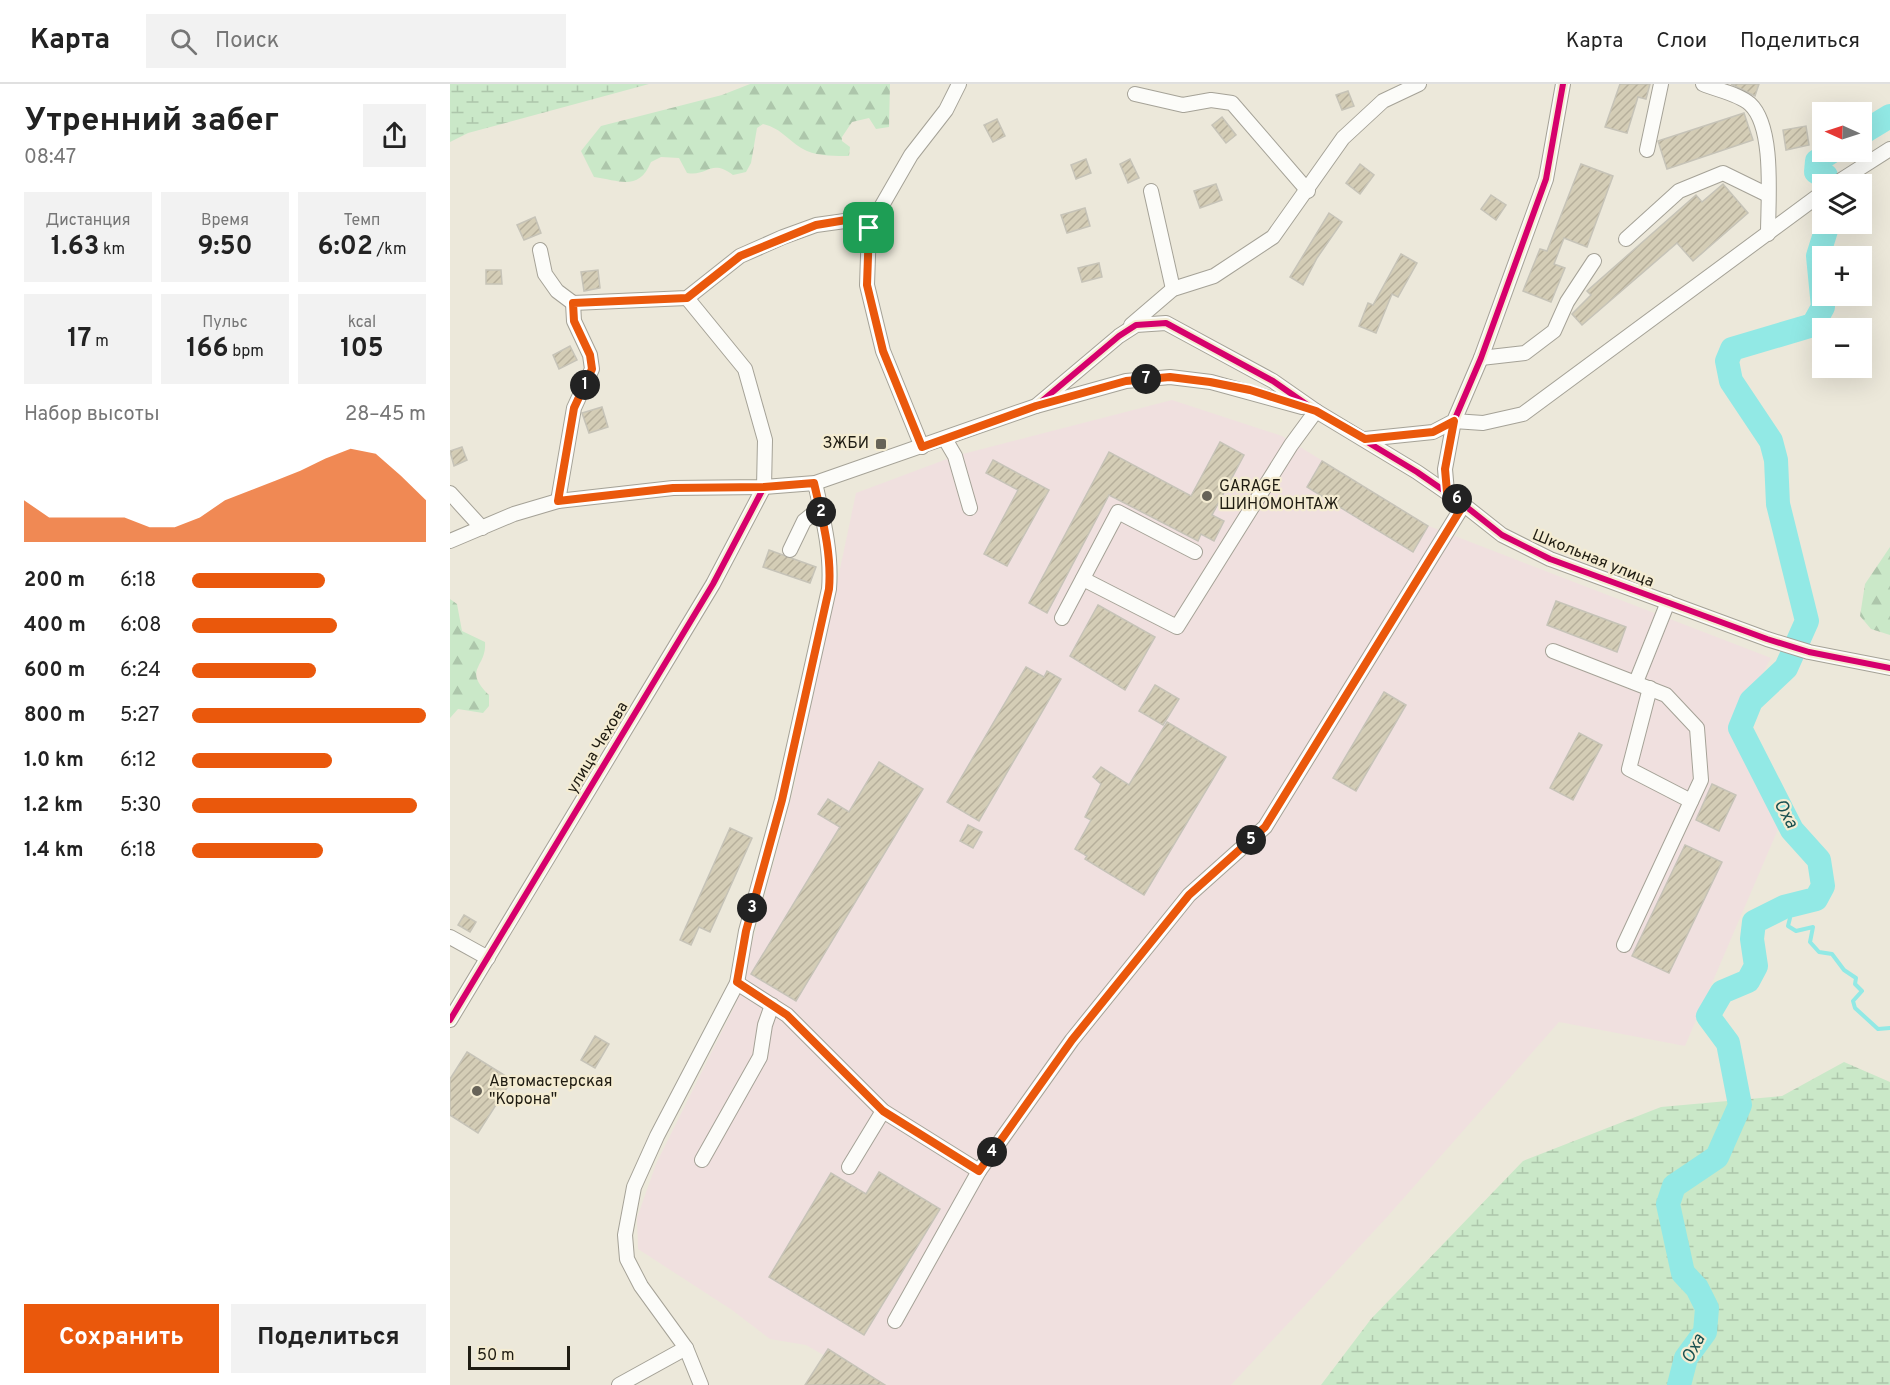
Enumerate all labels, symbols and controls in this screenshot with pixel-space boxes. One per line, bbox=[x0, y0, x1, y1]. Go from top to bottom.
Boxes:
search box bbox=[146, 14, 566, 68]
text: Карта bbox=[30, 23, 110, 59]
icon: search bbox=[167, 25, 200, 58]
text: Поиск bbox=[215, 28, 279, 55]
text: Карта bbox=[1566, 28, 1623, 55]
text: Слои bbox=[1656, 28, 1707, 55]
text: Поделиться bbox=[1740, 28, 1860, 55]
text: Утренний забег bbox=[24, 101, 279, 143]
north arrow bbox=[1812, 102, 1872, 162]
map controls bbox=[1812, 102, 1872, 378]
button: share bbox=[363, 104, 426, 167]
text: 08:47 bbox=[24, 145, 76, 171]
button: layers bbox=[1812, 174, 1872, 234]
pin bbox=[843, 202, 894, 253]
text: Дистанция bbox=[45, 211, 131, 231]
text: Время bbox=[201, 211, 249, 231]
text: Темп bbox=[344, 211, 380, 231]
icon: arrive bbox=[852, 211, 885, 244]
text: 1.63 bbox=[51, 231, 99, 264]
text: 9:50 bbox=[197, 231, 253, 264]
text: 6:02 bbox=[318, 231, 373, 264]
text: km bbox=[99, 240, 125, 260]
text: /km bbox=[373, 240, 406, 260]
button: + bbox=[1812, 246, 1872, 306]
text: Пульс bbox=[202, 313, 248, 333]
text: kcal bbox=[348, 313, 376, 333]
button: − bbox=[1812, 318, 1872, 378]
text: 17 bbox=[67, 323, 91, 356]
text: m bbox=[91, 332, 109, 352]
text: 166 bbox=[186, 333, 229, 366]
text: 105 bbox=[340, 333, 384, 366]
text: bpm bbox=[229, 342, 264, 362]
pin: 7 bbox=[1131, 364, 1161, 394]
text: 7 bbox=[1142, 369, 1150, 389]
pin: 1 bbox=[570, 370, 600, 400]
text: 1 bbox=[582, 375, 588, 395]
text: Набор высоты bbox=[24, 402, 160, 428]
text: 28–45 m bbox=[345, 402, 426, 428]
place label: ЗЖБИ bbox=[823, 434, 869, 454]
marker: ЗЖБИ bbox=[874, 437, 888, 451]
place label: GARAGE ШИНОМОНТАЖ bbox=[1219, 477, 1339, 515]
pin: 6 bbox=[1442, 484, 1472, 514]
marker: GARAGE ШИНОМОНТАЖ bbox=[1200, 489, 1214, 503]
text: 6 bbox=[1452, 489, 1462, 509]
pin: 2 bbox=[806, 497, 836, 527]
text: 2 bbox=[816, 502, 826, 522]
street label: Школьная улица bbox=[1529, 525, 1657, 593]
text: 200 m bbox=[24, 568, 85, 594]
text: 6:18 bbox=[120, 568, 156, 594]
text: 400 m bbox=[24, 613, 86, 639]
text: 6:08 bbox=[120, 613, 162, 639]
text: 600 m bbox=[24, 658, 85, 684]
text: 6:24 bbox=[120, 658, 161, 684]
street label: улица Чехова bbox=[563, 698, 633, 798]
text: 800 m bbox=[24, 703, 85, 729]
text: 5:27 bbox=[120, 703, 159, 729]
text: 1.0 km bbox=[24, 748, 84, 774]
text: 6:12 bbox=[120, 748, 156, 774]
text: 1.2 km bbox=[24, 793, 83, 819]
text: 5:30 bbox=[120, 793, 162, 819]
water label: Оха bbox=[1768, 795, 1803, 833]
pin: 5 bbox=[1236, 825, 1266, 855]
text: 5 bbox=[1246, 830, 1256, 850]
text: 1.4 km bbox=[24, 838, 84, 864]
text: 6:18 bbox=[120, 838, 156, 864]
pin: 3 bbox=[737, 893, 767, 923]
text: 3 bbox=[747, 898, 757, 918]
place label: Автомастерская "Корона" bbox=[489, 1072, 613, 1110]
marker: Автомастерская "Корона" bbox=[470, 1084, 484, 1098]
pin: 4 bbox=[977, 1137, 1007, 1167]
text: 4 bbox=[987, 1142, 997, 1162]
button: Сохранить bbox=[24, 1304, 219, 1373]
button: Поделиться bbox=[231, 1304, 426, 1373]
water label: Оха bbox=[1677, 1330, 1712, 1368]
scale bar bbox=[468, 1343, 570, 1370]
text: 50 m bbox=[477, 1346, 515, 1366]

